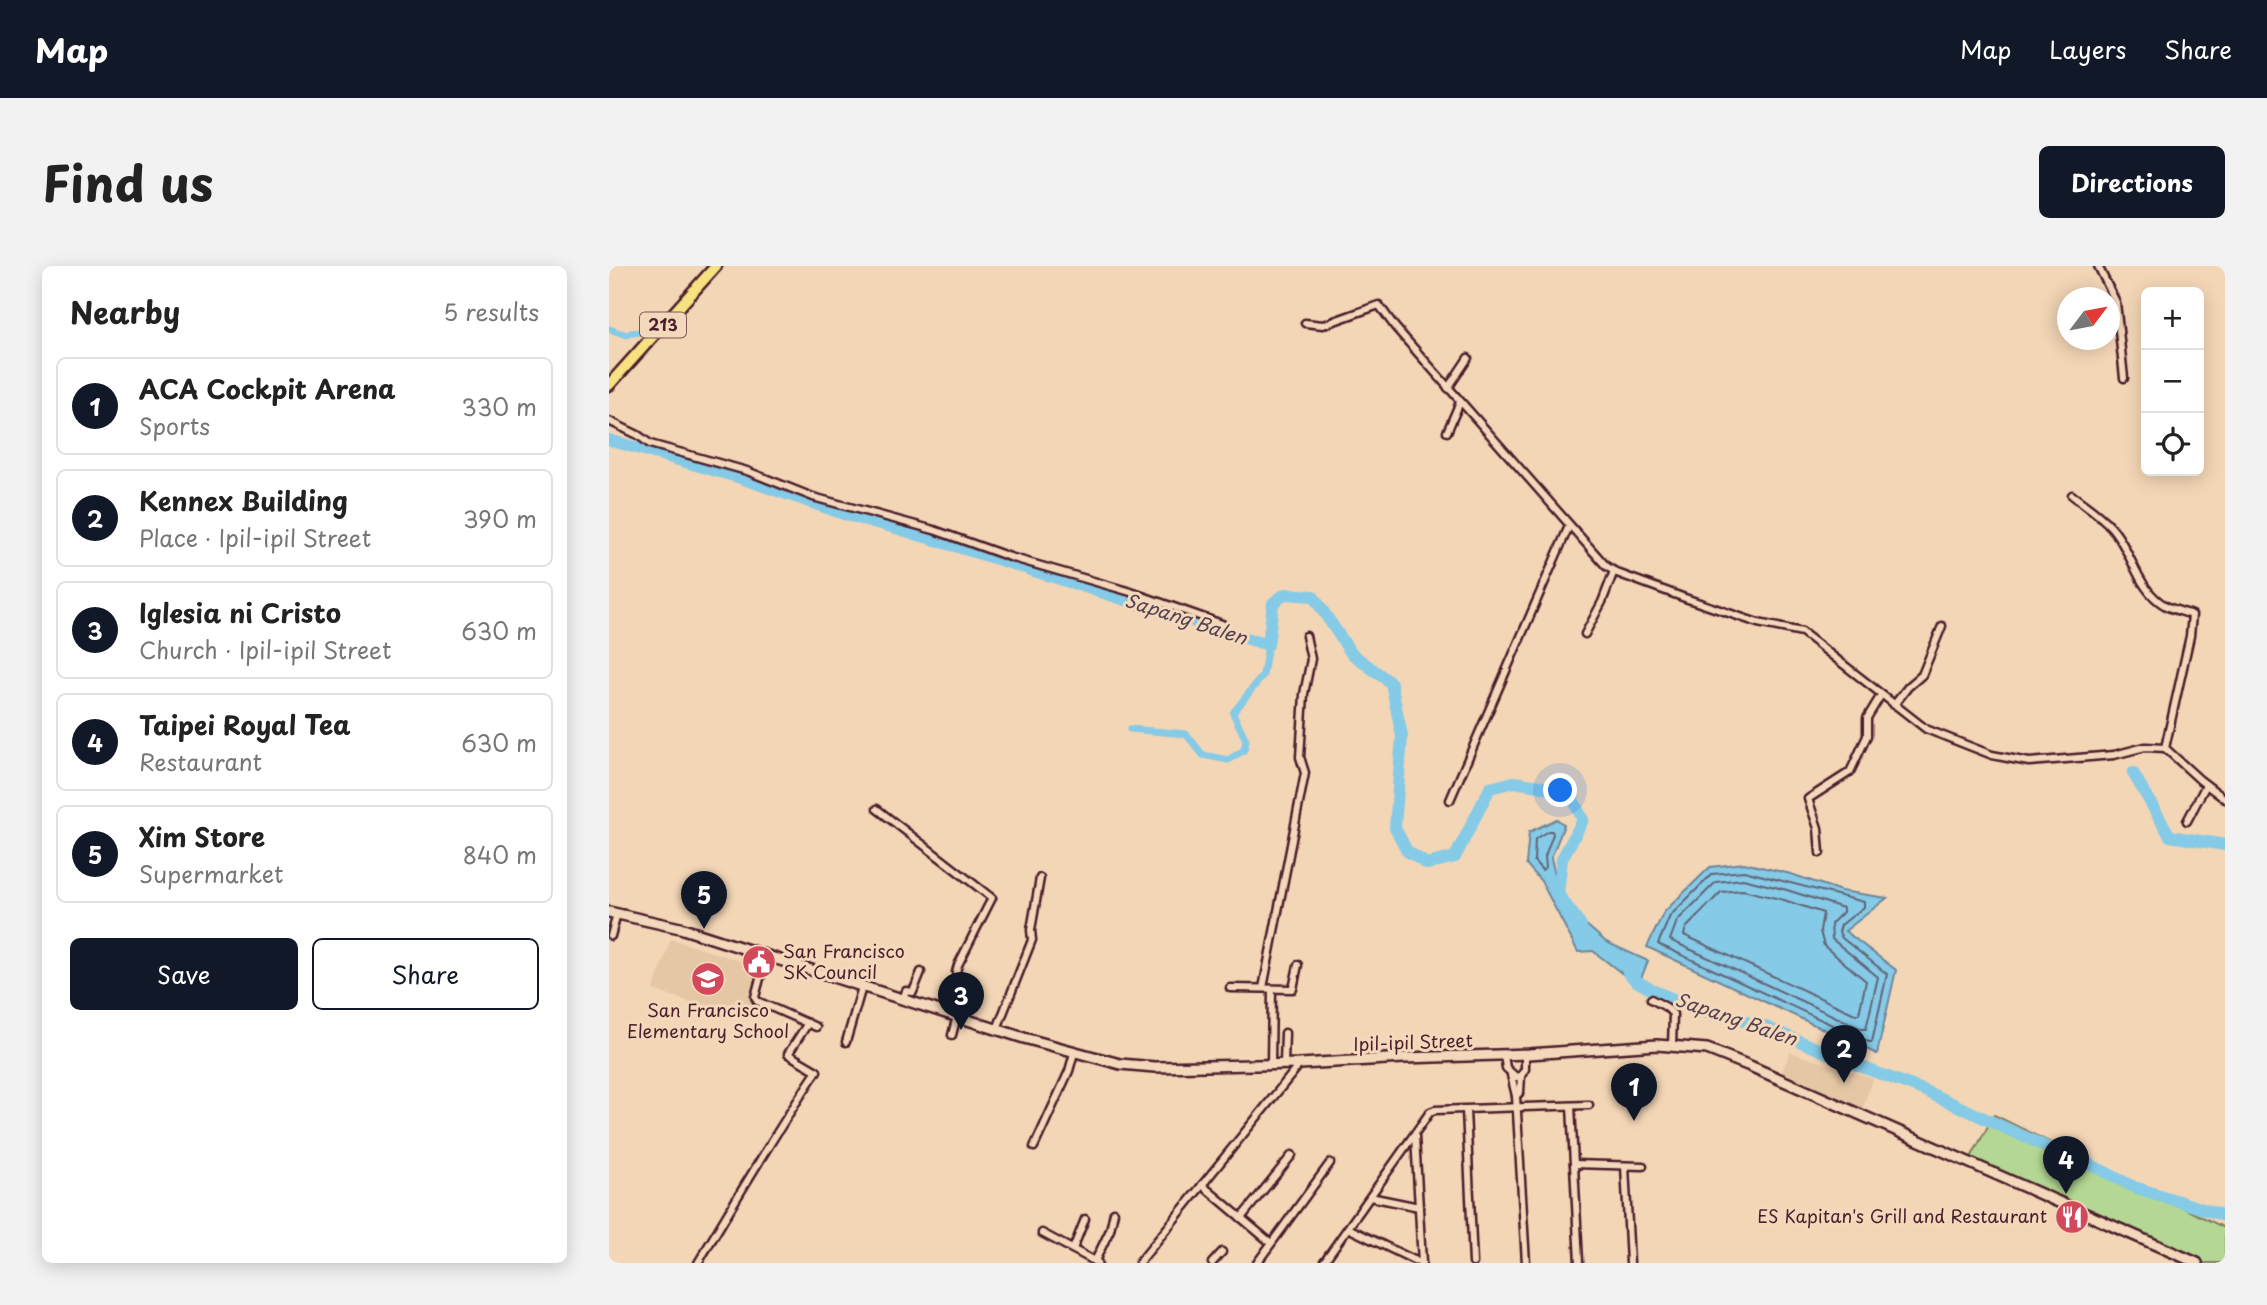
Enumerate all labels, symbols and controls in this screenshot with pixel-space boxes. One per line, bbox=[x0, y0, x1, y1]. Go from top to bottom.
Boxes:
text: Map bbox=[35, 24, 108, 74]
text: Map bbox=[1960, 31, 2011, 67]
text: Layers bbox=[2049, 31, 2126, 67]
text: Share bbox=[2164, 31, 2232, 67]
text: Find us bbox=[42, 145, 213, 219]
button: Directions bbox=[2039, 146, 2225, 218]
north arrow bbox=[2057, 287, 2120, 350]
map controls bbox=[2141, 287, 2204, 476]
button: + bbox=[2141, 287, 2204, 350]
text: Nearby bbox=[70, 289, 180, 334]
text: 5 results bbox=[443, 294, 539, 329]
road number: 213 bbox=[640, 312, 686, 338]
button: − bbox=[2141, 350, 2204, 413]
text: ACA Cockpit Arena bbox=[139, 369, 396, 408]
text: 1 bbox=[90, 389, 101, 424]
text: 330 m bbox=[461, 389, 537, 424]
text: Sports bbox=[139, 408, 210, 443]
button: locate bbox=[2141, 413, 2204, 476]
text: Kennex Building bbox=[139, 481, 348, 520]
text: 2 bbox=[87, 501, 103, 536]
text: 390 m bbox=[463, 501, 537, 536]
text: Place · Ipil-ipil Street bbox=[139, 520, 371, 555]
water label: Sapang Balen bbox=[1122, 585, 1252, 651]
text: Iglesia ni Cristo bbox=[139, 593, 341, 632]
text: 3 bbox=[87, 613, 103, 648]
text: 630 m bbox=[461, 613, 537, 648]
text: Church · Ipil-ipil Street bbox=[139, 632, 391, 667]
text: Taipei Royal Tea bbox=[139, 705, 351, 744]
text: 4 bbox=[87, 725, 103, 760]
text: 630 m bbox=[461, 725, 537, 760]
text: Restaurant bbox=[139, 744, 262, 779]
your location bbox=[1543, 773, 1577, 807]
text: Xim Store bbox=[139, 817, 265, 856]
text: 5 bbox=[88, 837, 102, 872]
text: 840 m bbox=[463, 837, 537, 872]
text: Supermarket bbox=[139, 856, 283, 891]
pin: 5 bbox=[681, 871, 727, 929]
place label: San Francisco SK Council bbox=[783, 937, 905, 985]
button: Save bbox=[70, 938, 298, 1010]
button: Share bbox=[312, 938, 539, 1010]
public building icon: San Francisco SK Council bbox=[740, 943, 778, 981]
school or university icon: San Francisco Elementary School bbox=[689, 960, 727, 998]
pin: 3 bbox=[938, 972, 984, 1030]
water label: Sapang Balen bbox=[1672, 984, 1802, 1052]
place label: San Francisco Elementary School bbox=[627, 996, 789, 1044]
pin: 2 bbox=[1821, 1025, 1867, 1083]
street label: Ipil-ipil Street bbox=[1353, 1026, 1473, 1057]
pin: 1 bbox=[1611, 1063, 1657, 1121]
pin: 4 bbox=[2043, 1136, 2089, 1194]
restaurant icon: ES Kapitan's Grill and Restaurant bbox=[2053, 1198, 2091, 1236]
place label: ES Kapitan's Grill and Restaurant bbox=[1757, 1202, 2047, 1229]

